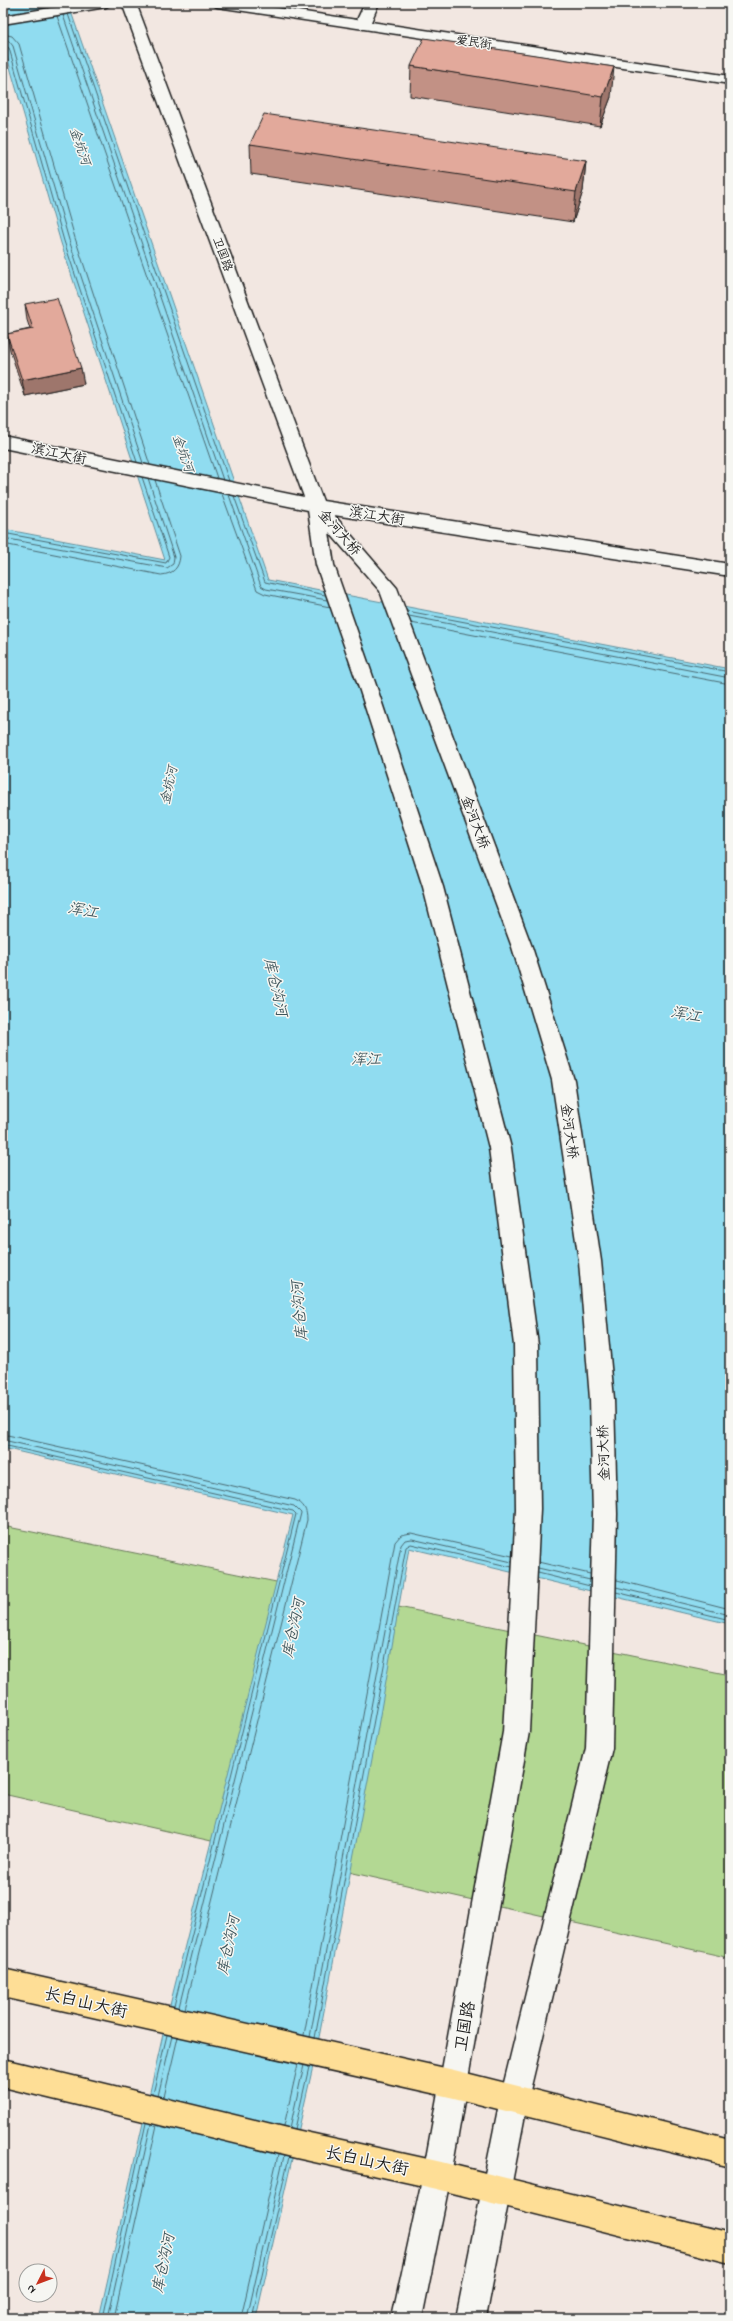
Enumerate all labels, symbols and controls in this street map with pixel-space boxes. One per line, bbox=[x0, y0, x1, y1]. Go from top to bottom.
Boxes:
street label: 爱民街 bbox=[455, 31, 493, 55]
water label: 金坑河 bbox=[64, 125, 96, 170]
street label: 卫国路 bbox=[207, 234, 237, 274]
water label: 金坑河 bbox=[167, 432, 199, 477]
street label: 滨江大街 bbox=[29, 438, 88, 471]
street label: 滨江大街 bbox=[347, 502, 406, 531]
street label: 金河大桥 bbox=[313, 505, 365, 561]
water label: 金坑河 bbox=[156, 762, 183, 806]
street label: 金河大桥 bbox=[455, 793, 494, 852]
water label: 浑江 bbox=[66, 898, 100, 925]
water label: 库仓沟河 bbox=[258, 956, 293, 1022]
water label: 浑江 bbox=[669, 1002, 703, 1029]
water label: 浑江 bbox=[351, 1049, 382, 1071]
street label: 金河大桥 bbox=[554, 1102, 583, 1160]
water label: 库仓沟河 bbox=[286, 1277, 314, 1342]
street label: 金河大桥 bbox=[593, 1425, 616, 1481]
water label: 库仓沟河 bbox=[277, 1594, 312, 1660]
water label: 库仓沟河 bbox=[212, 1911, 247, 1977]
street label: 长白山大街 bbox=[41, 1982, 130, 2025]
street label: 卫国路 bbox=[449, 1999, 482, 2054]
street label: 长白山大街 bbox=[323, 2140, 411, 2183]
water label: 库仓沟河 bbox=[147, 2229, 182, 2295]
north arrow bbox=[18, 2263, 58, 2303]
text: N bbox=[23, 2281, 40, 2297]

